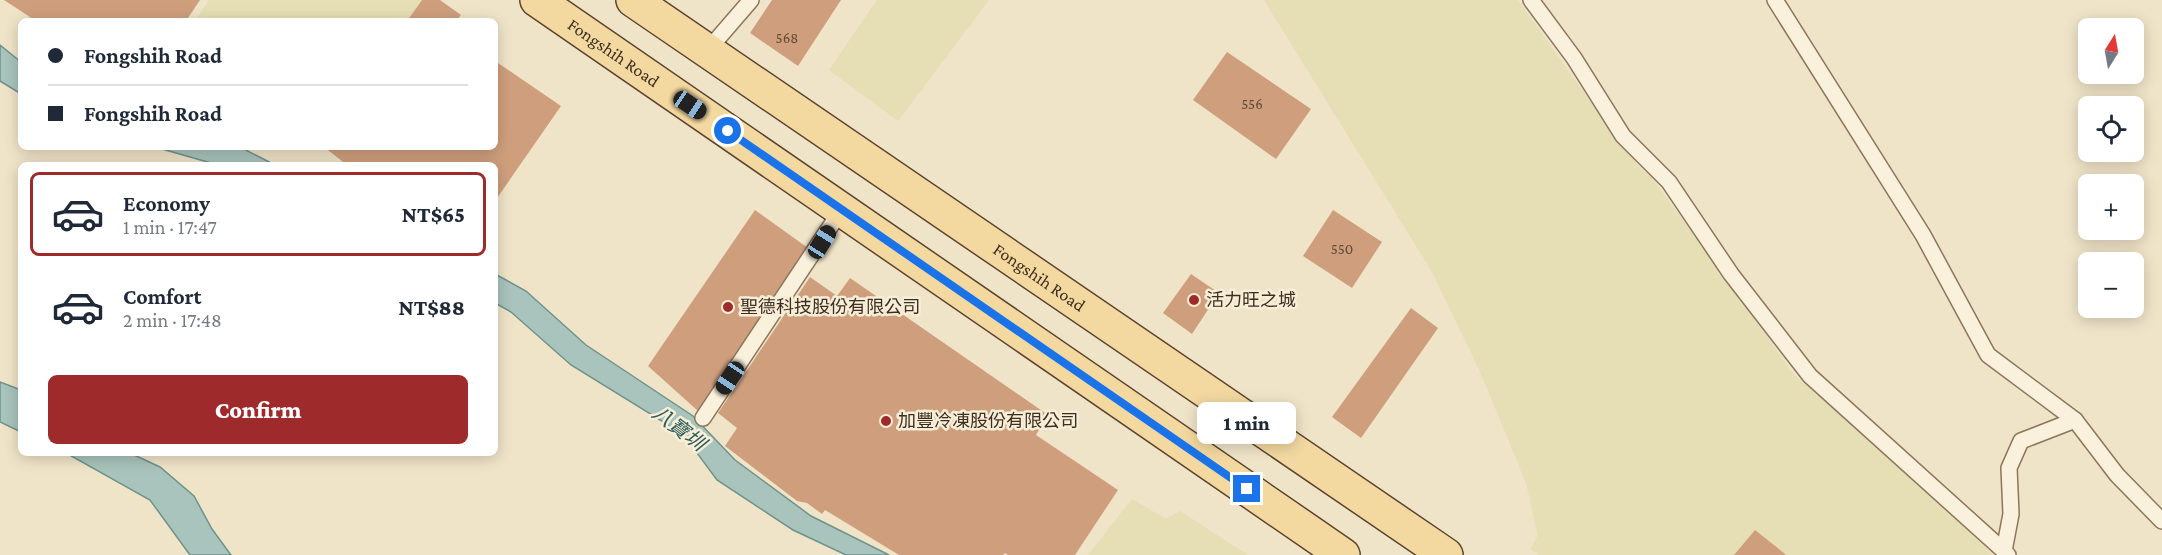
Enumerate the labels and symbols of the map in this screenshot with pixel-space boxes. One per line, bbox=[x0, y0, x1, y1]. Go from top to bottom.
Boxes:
street label: Fongshih Road bbox=[564, 14, 664, 92]
north arrow bbox=[2078, 18, 2144, 84]
house number: 568 bbox=[776, 30, 798, 46]
car bbox=[670, 87, 710, 123]
house number: 556 bbox=[1241, 96, 1263, 112]
route start bbox=[714, 117, 741, 144]
car bbox=[805, 222, 839, 262]
street label: Fongshih Road bbox=[990, 239, 1089, 316]
house number: 550 bbox=[1331, 241, 1353, 257]
place label: 活力旺之城 bbox=[1206, 290, 1296, 310]
marker: 活力旺之城 bbox=[1187, 293, 1201, 307]
place label: 聖德科技股份有限公司 bbox=[740, 297, 920, 317]
marker: 聖德科技股份有限公司 bbox=[721, 300, 735, 314]
car bbox=[712, 358, 748, 398]
water label: 八寶圳 bbox=[648, 401, 712, 457]
callout: 1 min bbox=[1198, 402, 1296, 444]
place label: 加豐冷凍股份有限公司 bbox=[898, 411, 1078, 431]
marker: 加豐冷凍股份有限公司 bbox=[879, 414, 893, 428]
route end bbox=[1233, 475, 1260, 502]

